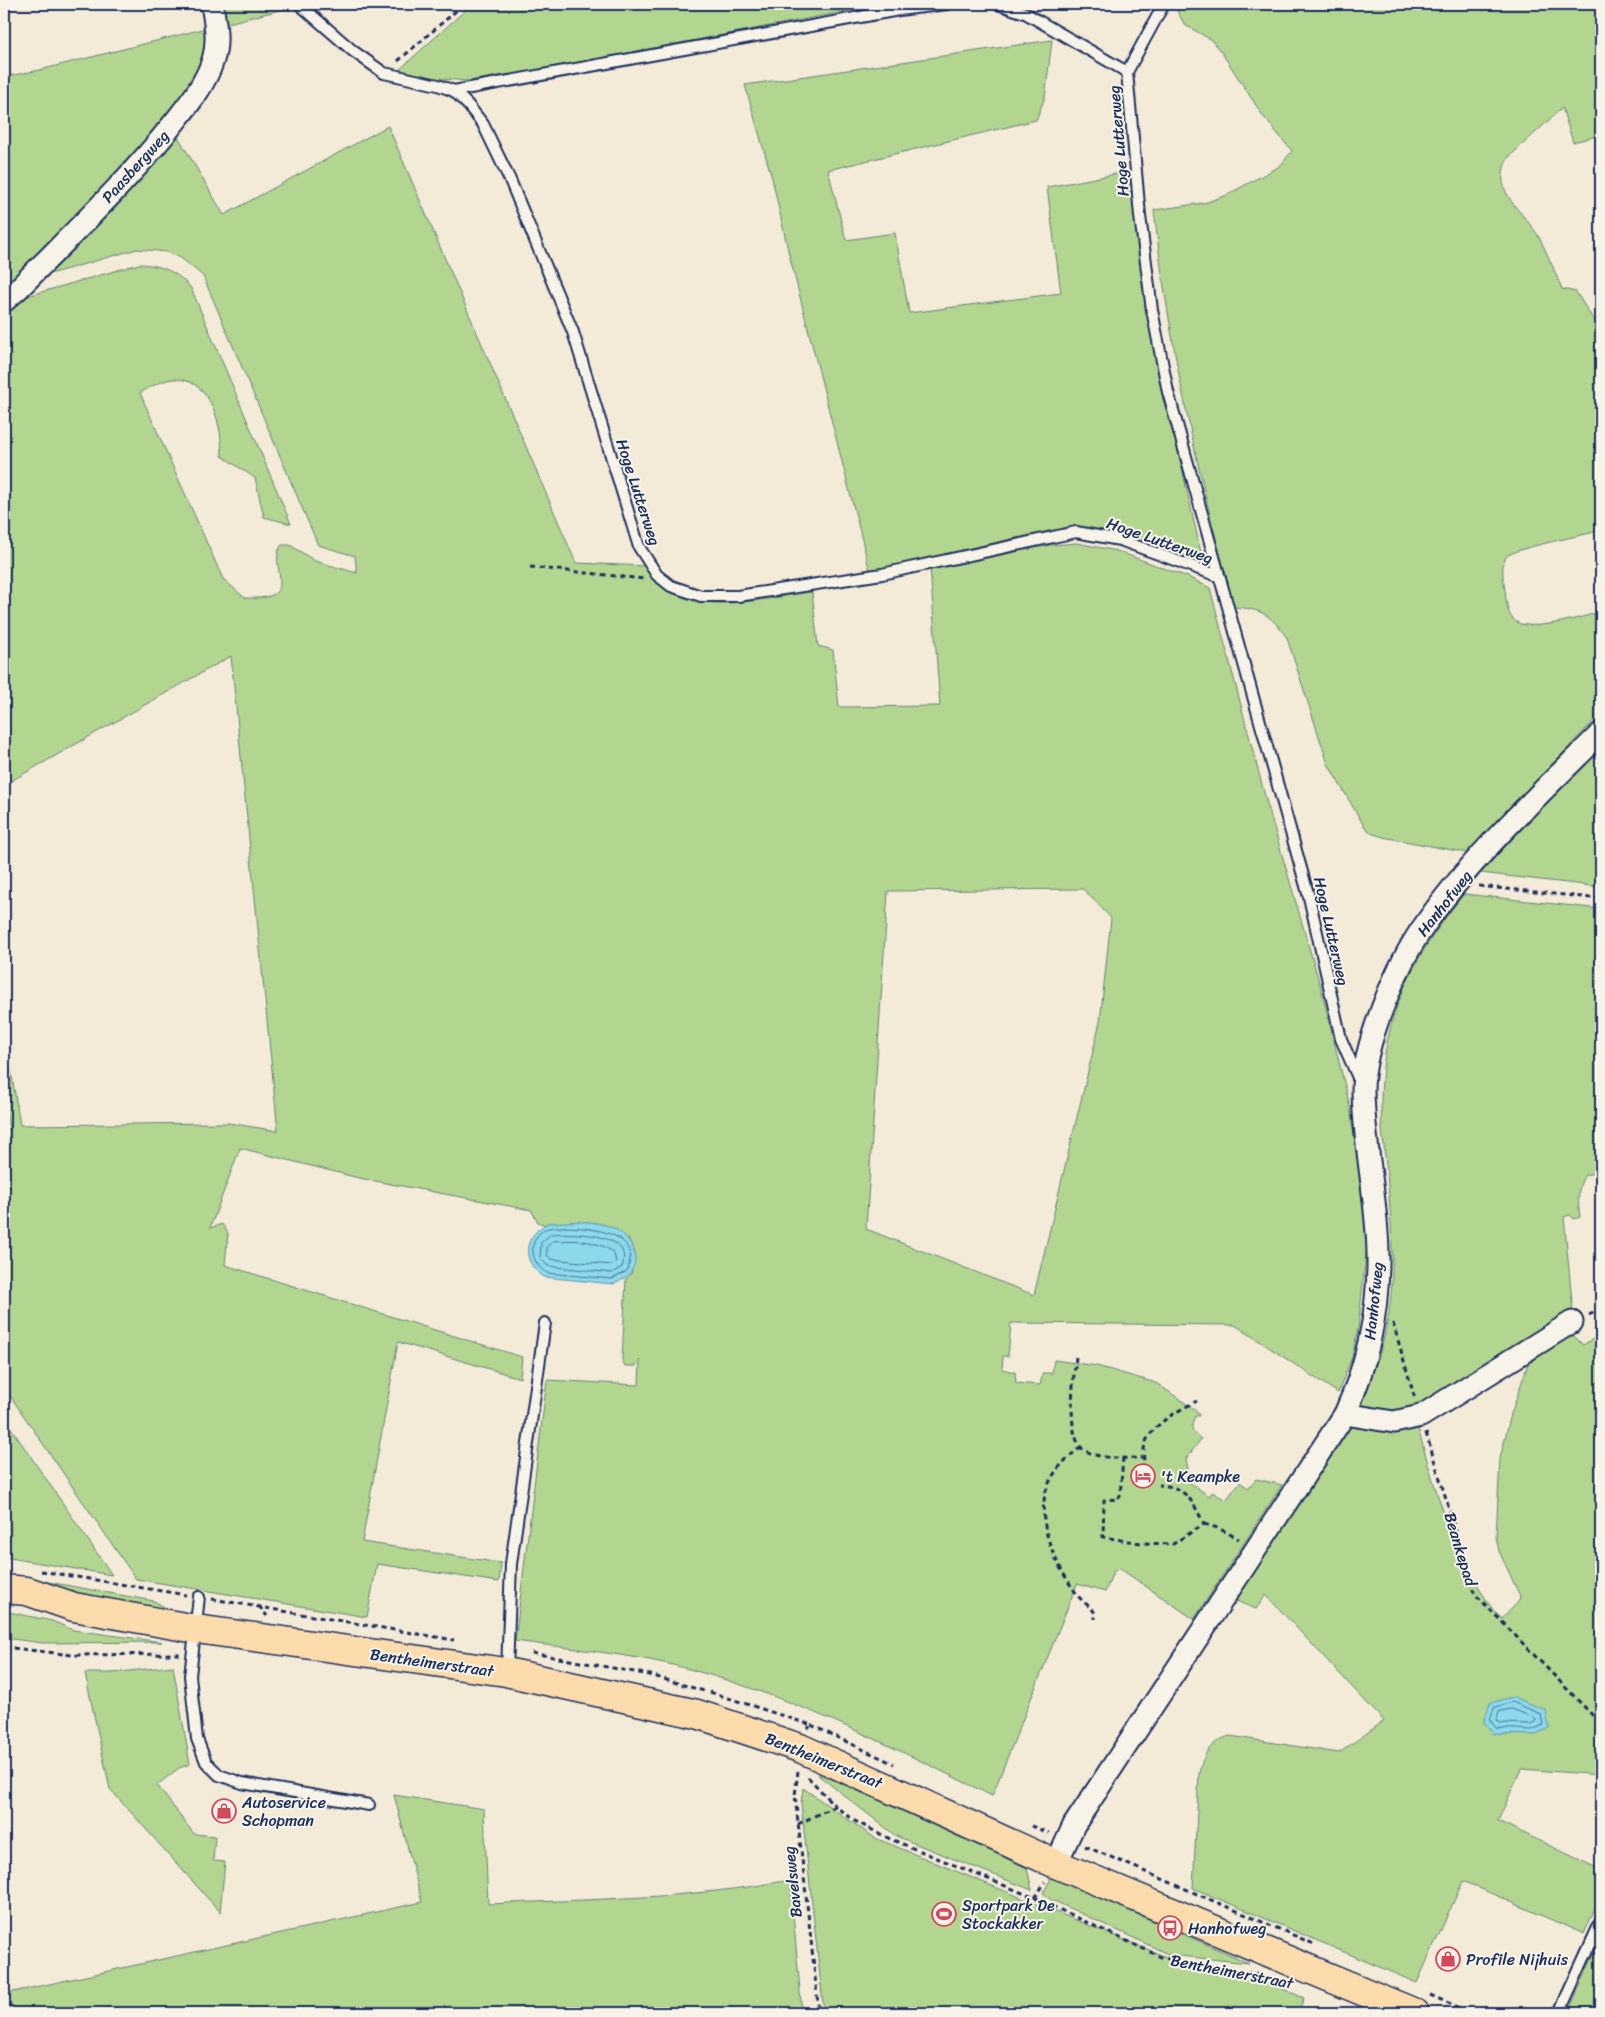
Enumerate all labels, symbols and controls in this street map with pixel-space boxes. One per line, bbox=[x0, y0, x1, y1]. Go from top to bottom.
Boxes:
street label: Hoge Lutterweg bbox=[1099, 84, 1138, 198]
street label: Paasbergweg bbox=[94, 123, 177, 210]
street label: Hoge Lutterweg bbox=[608, 435, 670, 550]
street label: Hoge Lutterweg bbox=[1103, 509, 1217, 572]
street label: Hanhofweg bbox=[1409, 864, 1480, 943]
street label: Hoge Lutterweg bbox=[1305, 874, 1358, 989]
street label: Hanhofweg bbox=[1355, 1261, 1392, 1342]
place label: 't Keampke bbox=[1160, 1462, 1240, 1491]
hotel icon: 't Keampke bbox=[1130, 1463, 1156, 1489]
street label: Beankepad bbox=[1436, 1509, 1486, 1591]
street label: Bentheimerstraat bbox=[368, 1639, 496, 1686]
street label: Bentheimerstraat bbox=[761, 1724, 888, 1797]
place label: Autoservice Schopman bbox=[241, 1788, 326, 1835]
shop icon: Autoservice Schopman bbox=[211, 1798, 237, 1824]
street label: Bavelsweg bbox=[774, 1845, 811, 1919]
place label: Sportpark De Stockakker bbox=[962, 1891, 1055, 1938]
sports icon: Sportpark De Stockakker bbox=[931, 1901, 957, 1927]
place label: Hanhofweg bbox=[1188, 1914, 1266, 1943]
bus stop icon: Hanhofweg bbox=[1157, 1915, 1183, 1941]
street label: Bentheimerstraat bbox=[1168, 1945, 1296, 1998]
place label: Profile Nijhuis bbox=[1466, 1945, 1569, 1974]
shop icon: Profile Nijhuis bbox=[1435, 1946, 1461, 1972]

